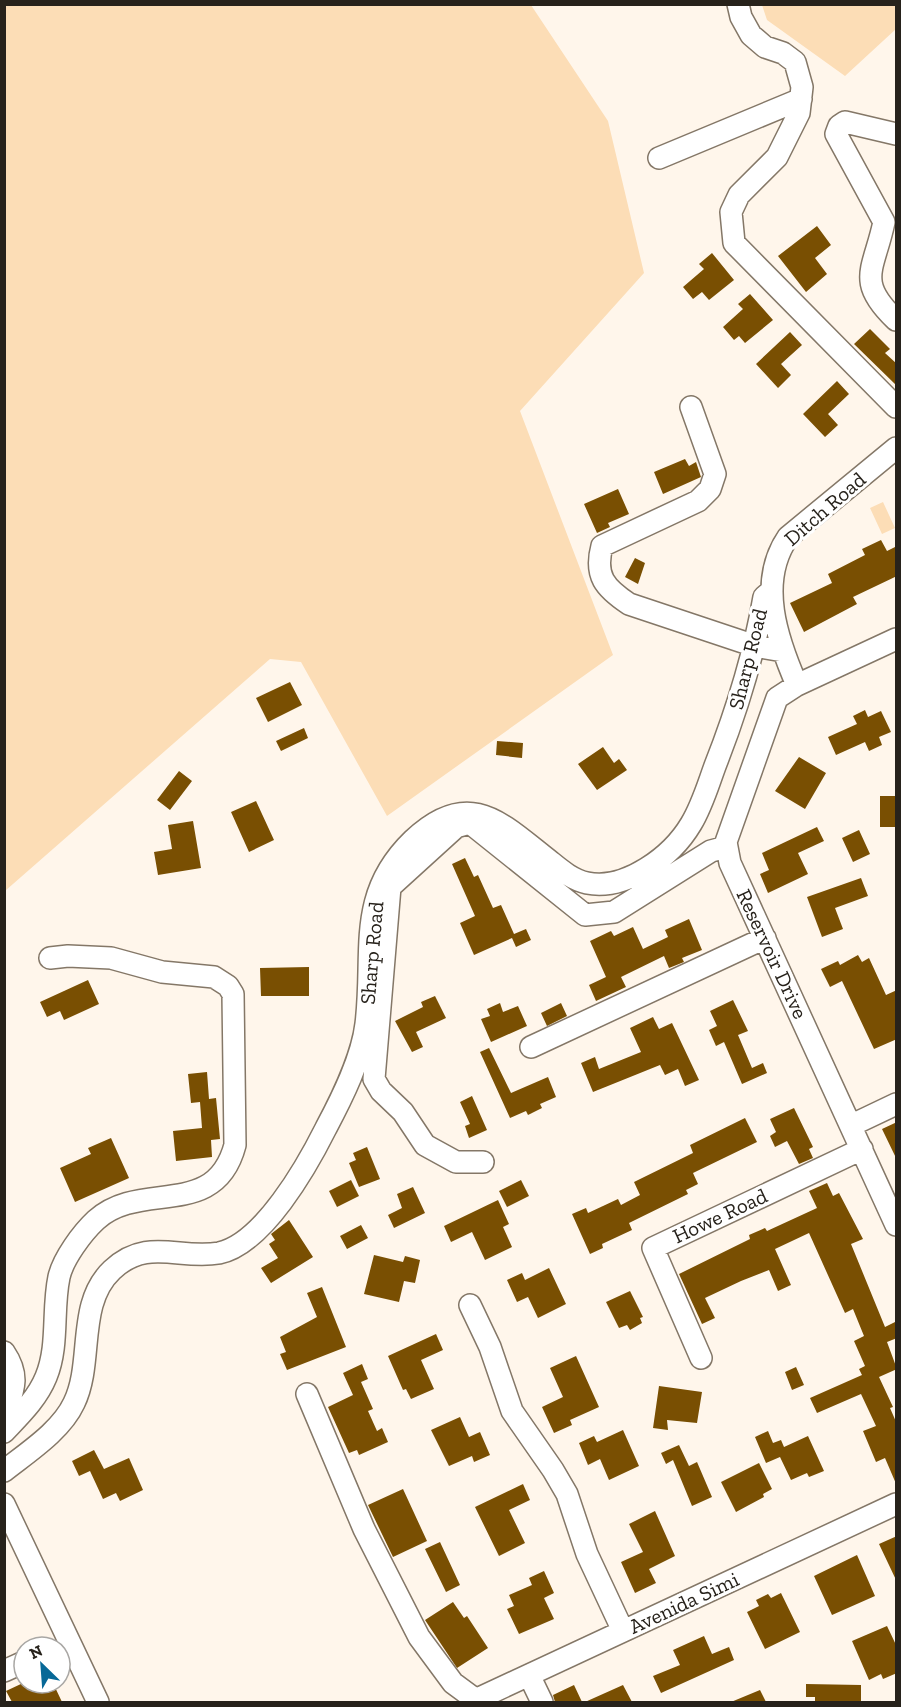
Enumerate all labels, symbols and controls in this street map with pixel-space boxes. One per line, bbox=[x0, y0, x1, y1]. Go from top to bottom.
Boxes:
street label: Ditch Road bbox=[779, 466, 871, 551]
street label: Sharp Road bbox=[723, 605, 772, 712]
street label: Reservoir Drive bbox=[732, 885, 813, 1023]
street label: Sharp Road bbox=[355, 900, 389, 1006]
street label: Howe Road bbox=[668, 1183, 772, 1248]
street label: Avenida Simi bbox=[625, 1566, 743, 1639]
north arrow bbox=[12, 1635, 72, 1695]
text: N bbox=[26, 1641, 45, 1663]

